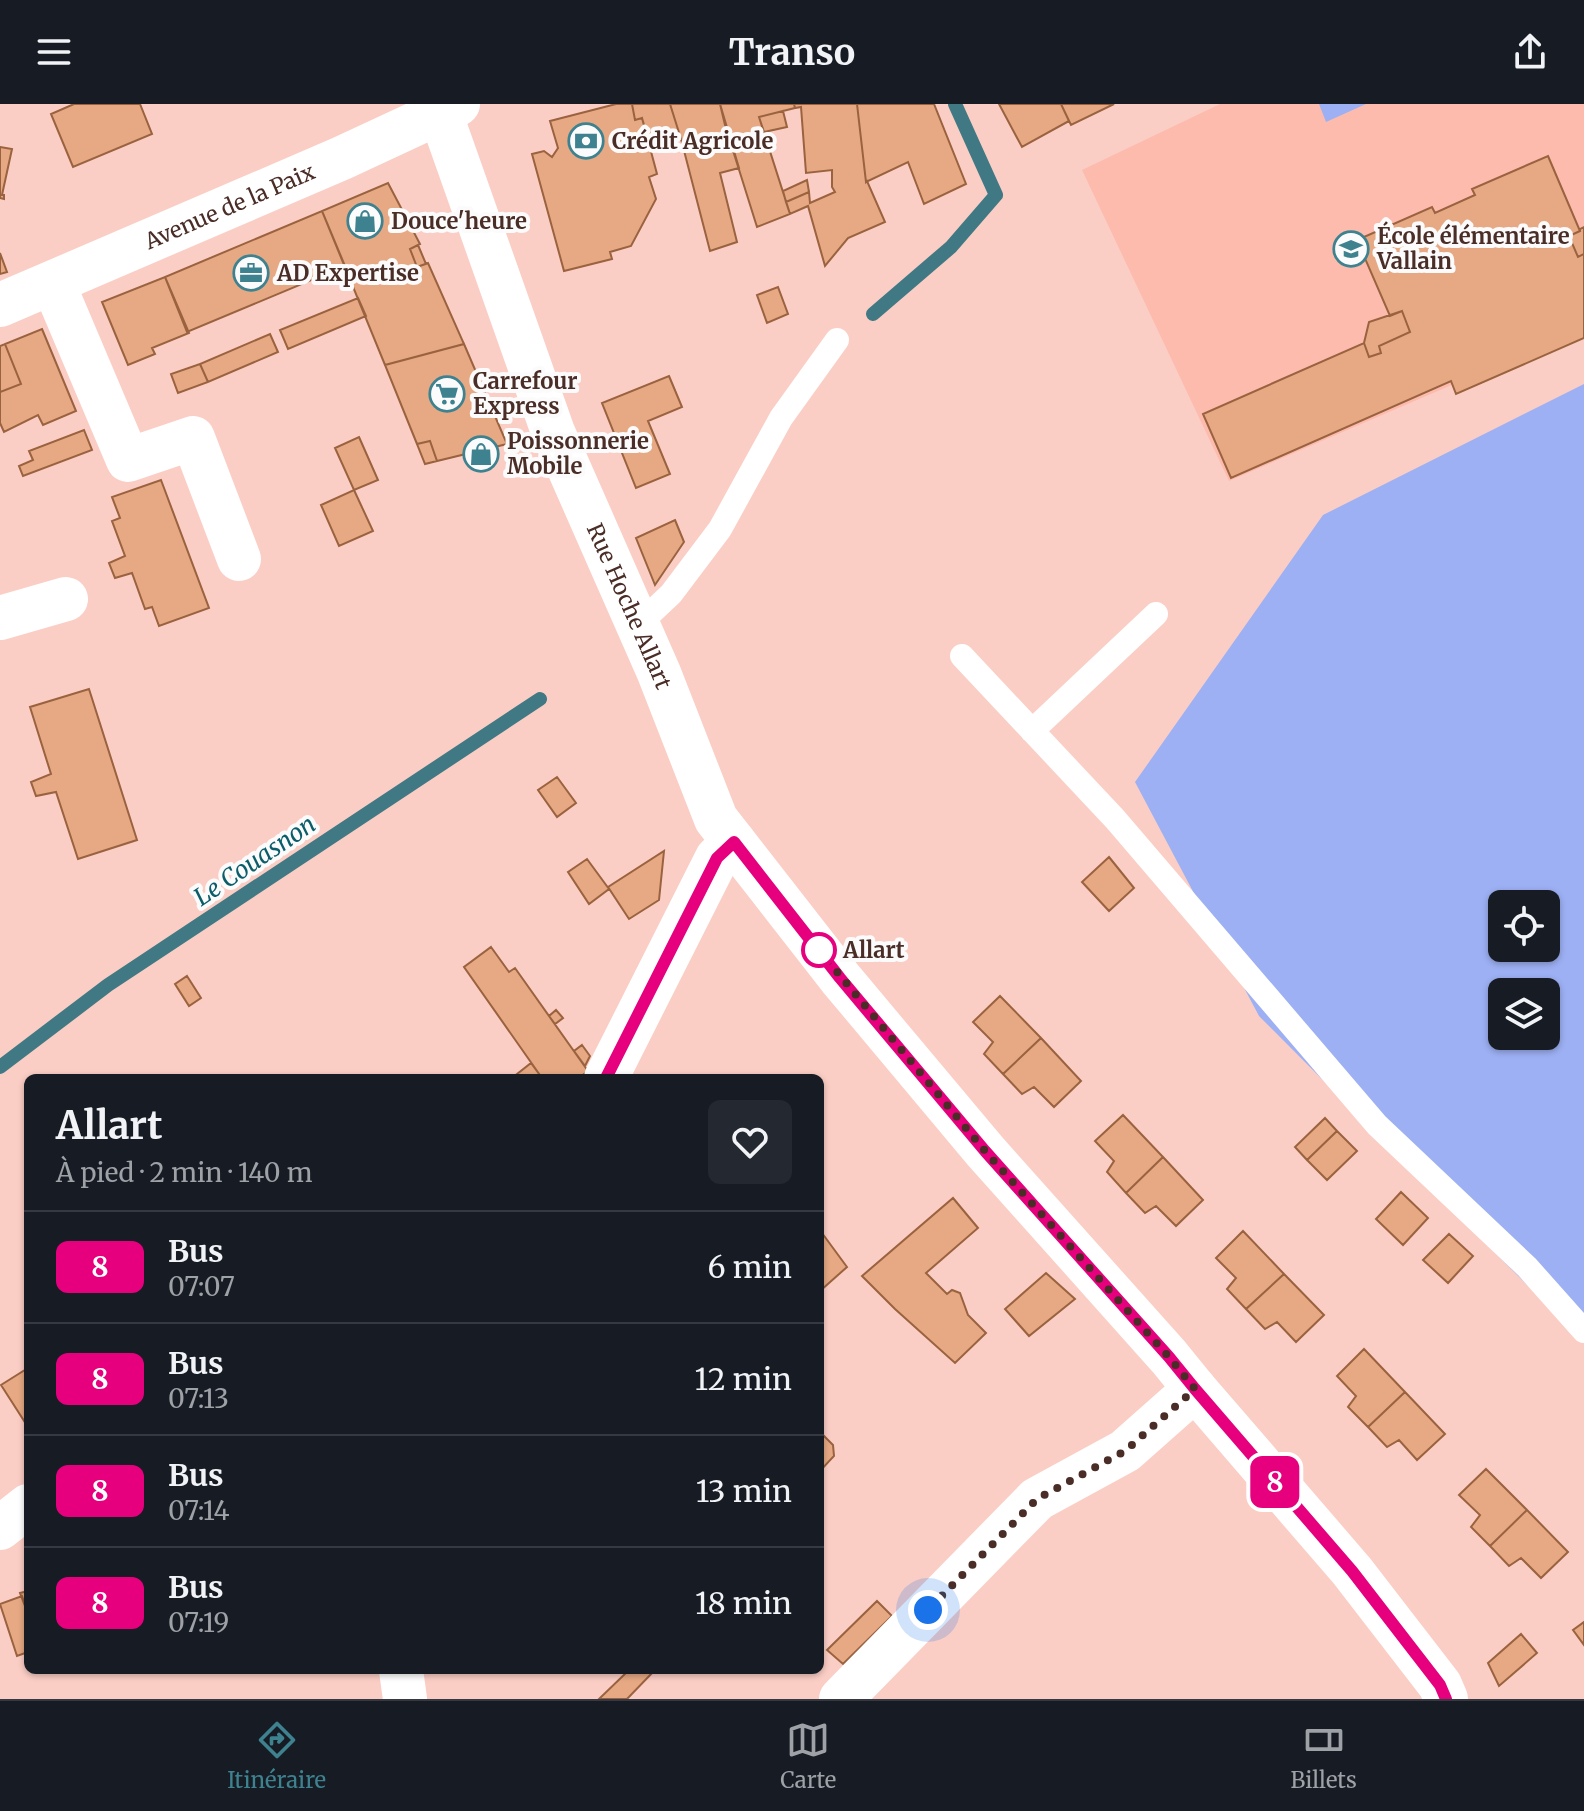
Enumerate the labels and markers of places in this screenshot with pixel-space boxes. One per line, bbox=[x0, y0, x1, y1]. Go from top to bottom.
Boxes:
bank icon: Crédit Agricole bbox=[567, 122, 605, 160]
place label: Crédit Agricole bbox=[612, 127, 773, 155]
shop icon: Douce'heure bbox=[346, 202, 384, 240]
place label: Douce'heure bbox=[391, 207, 527, 235]
place label: École élémentaire Vallain bbox=[1376, 221, 1570, 275]
school or university icon: École élémentaire Vallain bbox=[1332, 230, 1370, 268]
office icon: AD Expertise bbox=[232, 254, 270, 292]
place label: AD Expertise bbox=[276, 259, 419, 287]
place label: Carrefour Express bbox=[473, 367, 578, 420]
supermarket icon: Carrefour Express bbox=[428, 375, 466, 413]
place label: Poissonnerie Mobile bbox=[507, 427, 649, 480]
shop icon: Poissonnerie Mobile bbox=[462, 435, 500, 473]
marker: Allart bbox=[802, 933, 836, 967]
place label: Allart bbox=[842, 936, 905, 964]

